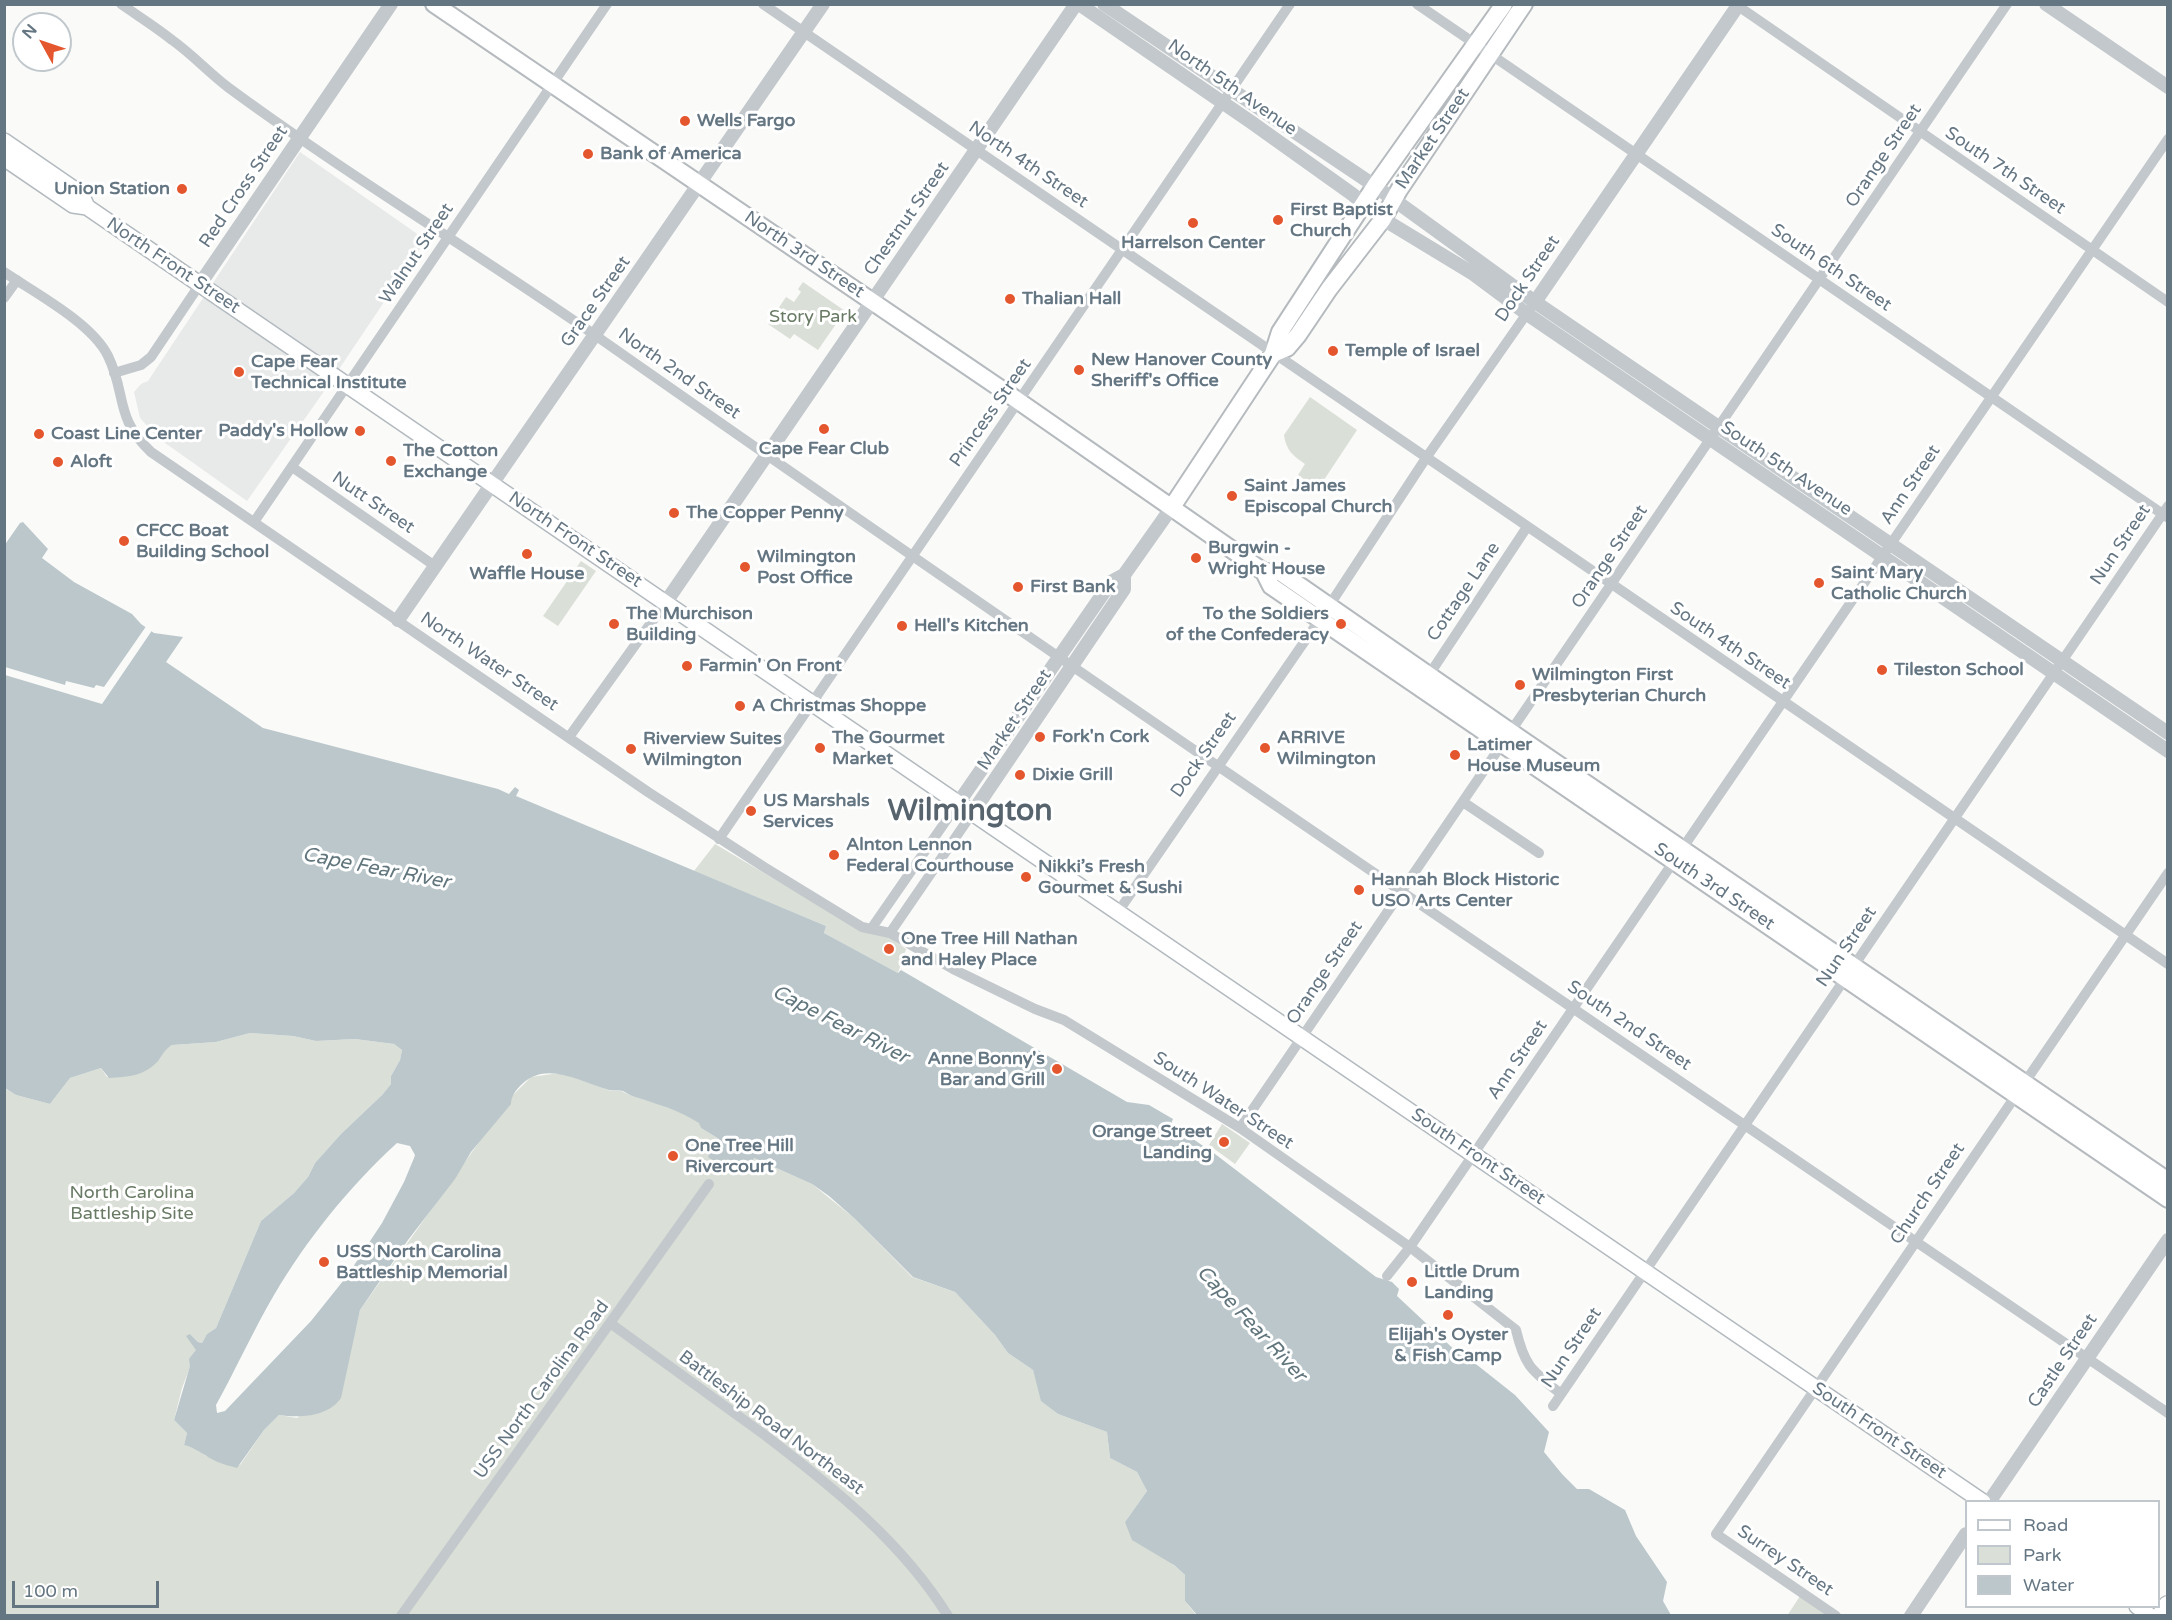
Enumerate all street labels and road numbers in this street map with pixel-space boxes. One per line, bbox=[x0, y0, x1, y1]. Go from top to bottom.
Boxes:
street label: North 5th Avenue bbox=[1163, 35, 1301, 141]
street label: Market Street bbox=[1391, 84, 1475, 194]
street label: Orange Street bbox=[1841, 100, 1927, 212]
street label: North 4th Street bbox=[964, 117, 1092, 213]
street label: Red Cross Street bbox=[195, 122, 293, 252]
street label: South 7th Street bbox=[1941, 123, 2069, 219]
street label: Chestnut Street bbox=[860, 158, 954, 280]
street label: Walnut Street bbox=[375, 199, 459, 309]
street label: North 3rd Street bbox=[740, 207, 868, 303]
street label: North Front Street bbox=[102, 213, 244, 319]
street label: South 6th Street bbox=[1767, 220, 1895, 316]
street label: Dock Street bbox=[1491, 232, 1565, 326]
street label: Grace Street bbox=[557, 252, 635, 352]
street label: North 2nd Street bbox=[614, 324, 744, 424]
street label: Princess Street bbox=[946, 355, 1036, 471]
street label: South 5th Avenue bbox=[1716, 417, 1856, 521]
street label: Ann Street bbox=[1877, 441, 1945, 529]
street label: Nutt Street bbox=[328, 467, 418, 539]
street label: North Front Street bbox=[504, 487, 646, 593]
street label: Orange Street bbox=[1567, 501, 1653, 613]
street label: Nun Street bbox=[2086, 501, 2156, 589]
street label: Cottage Lane bbox=[1423, 538, 1505, 646]
street label: South 4th Street bbox=[1666, 598, 1794, 694]
street label: North Water Street bbox=[416, 608, 562, 716]
street label: Market Street bbox=[973, 665, 1057, 775]
street label: Dock Street bbox=[1167, 708, 1241, 802]
street label: South 3rd Street bbox=[1650, 839, 1778, 935]
street label: Nun Street bbox=[1812, 903, 1882, 991]
street label: Orange Street bbox=[1282, 917, 1368, 1029]
street label: South 2nd Street bbox=[1563, 976, 1695, 1076]
street label: Ann Street bbox=[1484, 1016, 1552, 1104]
street label: South Water Street bbox=[1149, 1048, 1297, 1154]
street label: South Front Street bbox=[1407, 1104, 1549, 1210]
street label: Church Street bbox=[1886, 1139, 1970, 1249]
street label: USS North Carolina Road bbox=[470, 1297, 614, 1483]
street label: Nun Street bbox=[1537, 1304, 1607, 1392]
street label: Castle Street bbox=[2024, 1310, 2102, 1412]
street label: Battleship Road Northeast bbox=[674, 1346, 868, 1500]
street label: South Front Street bbox=[1808, 1378, 1950, 1484]
street label: Surrey Street bbox=[1733, 1521, 1837, 1601]

